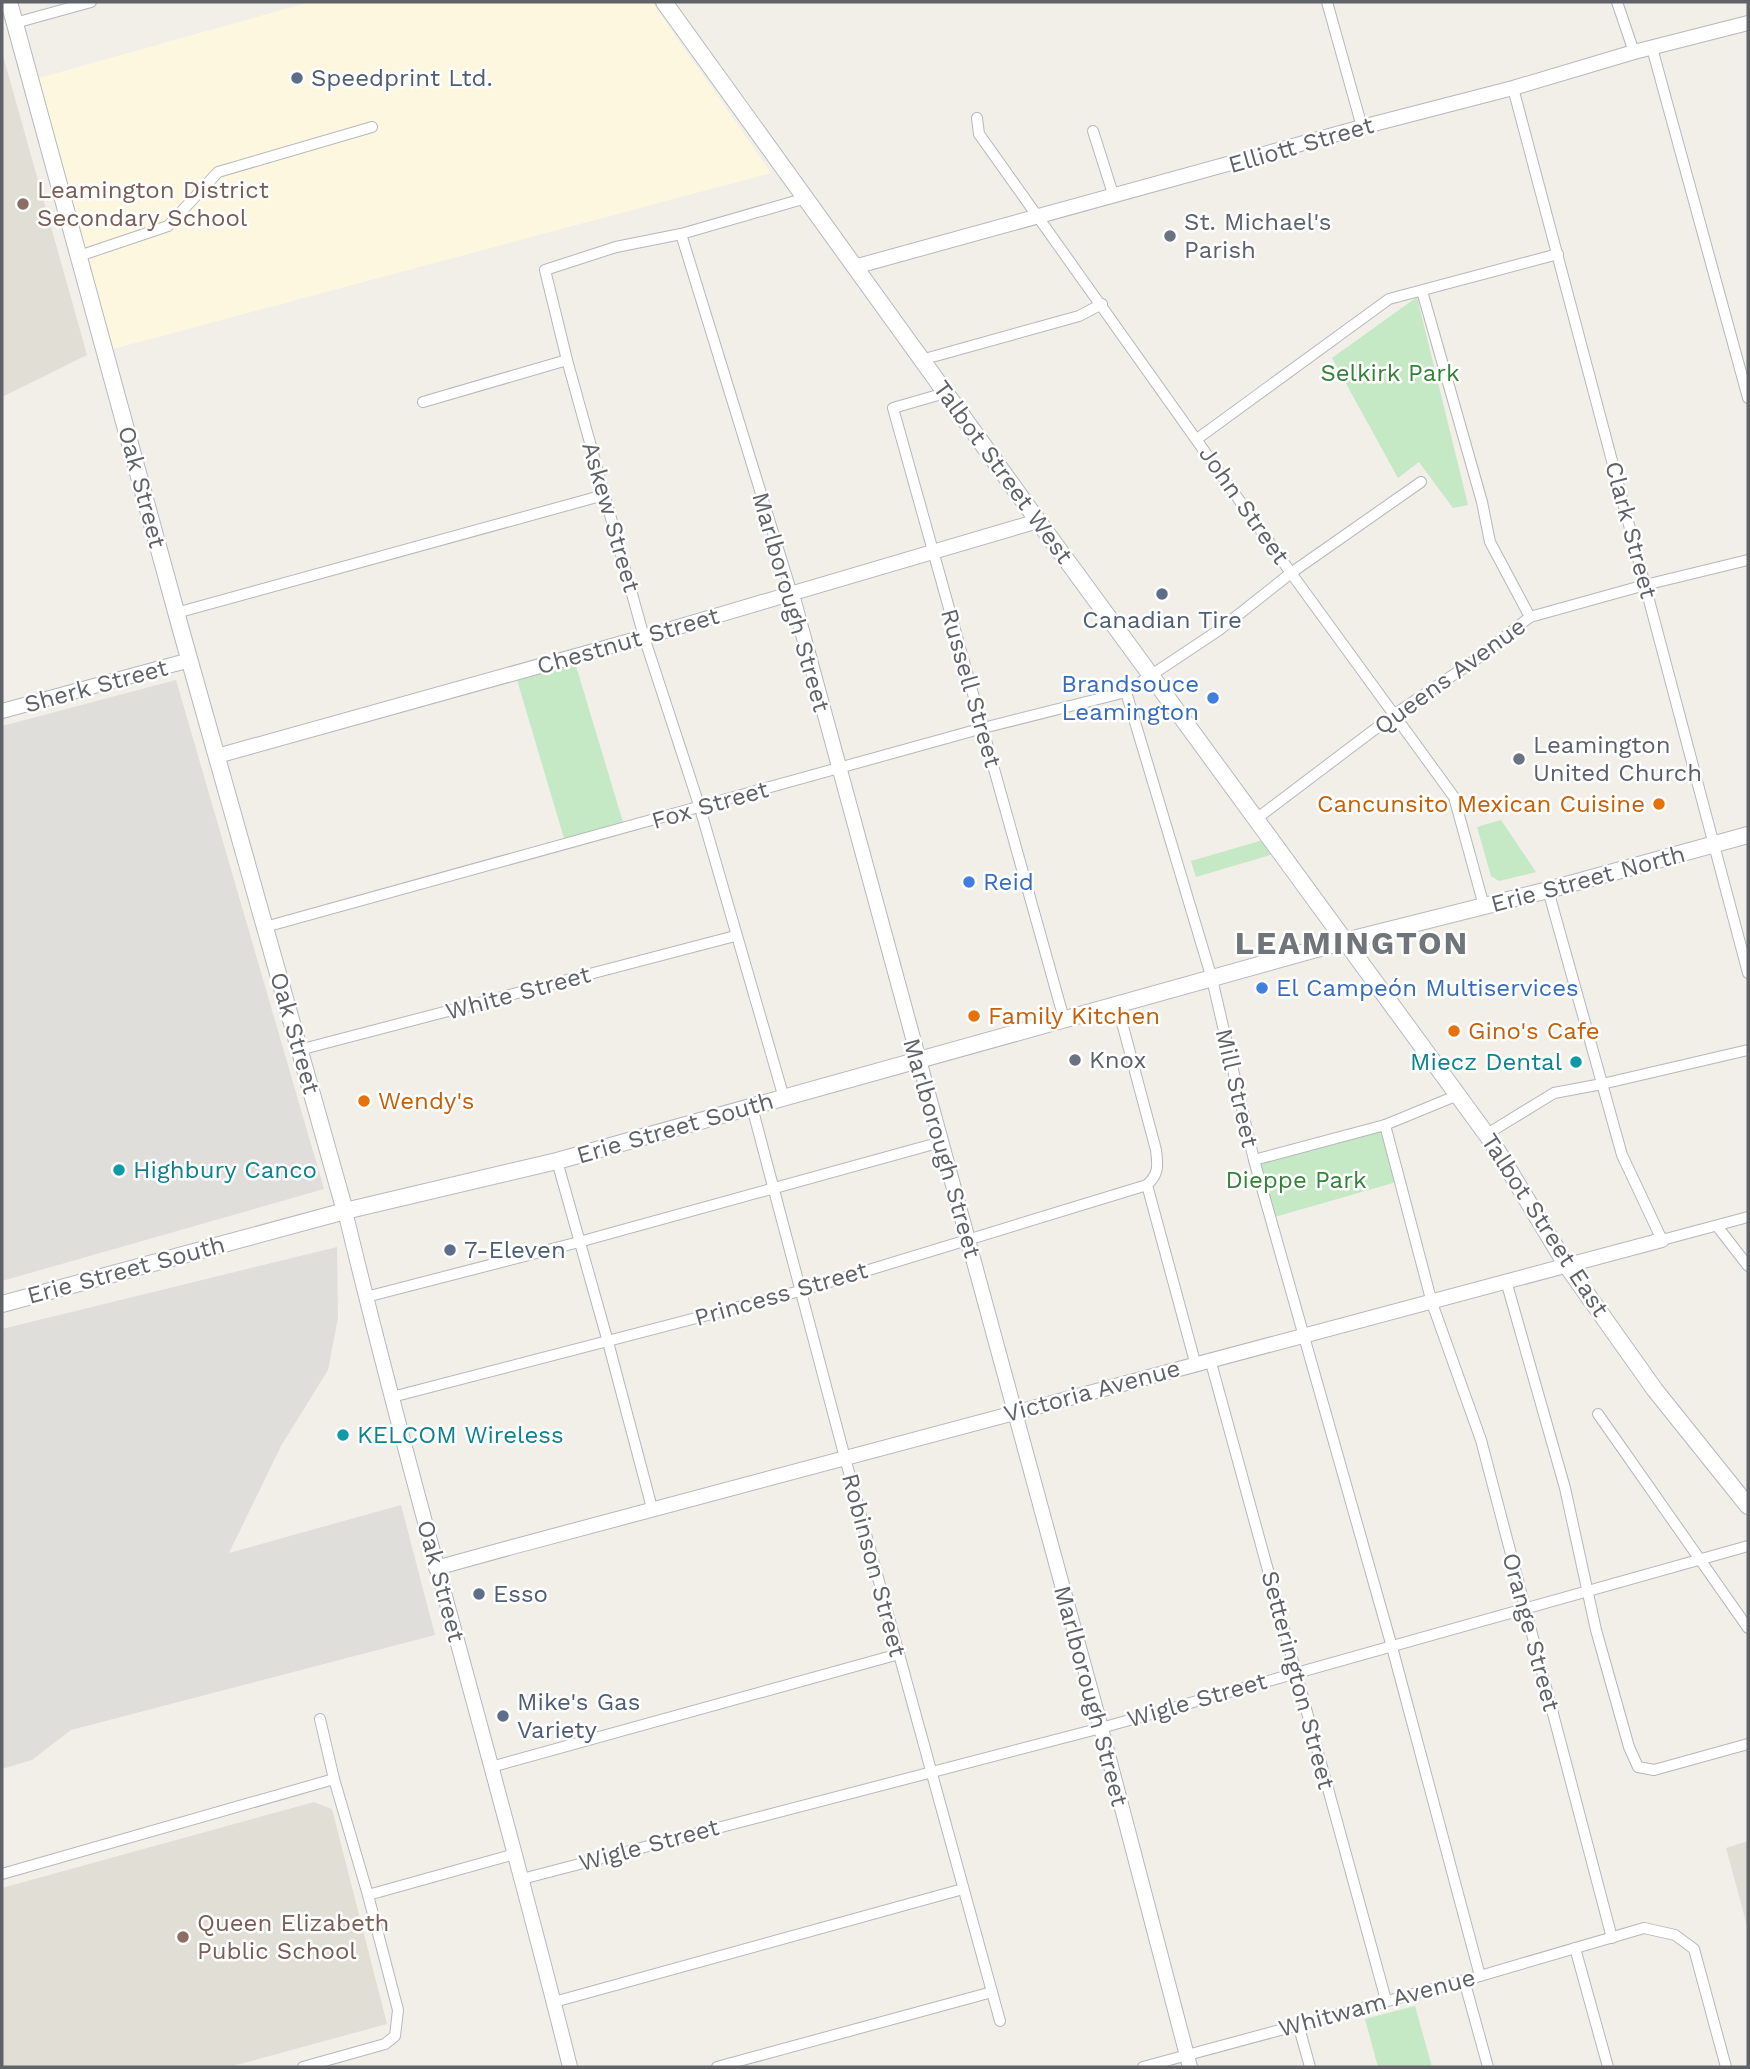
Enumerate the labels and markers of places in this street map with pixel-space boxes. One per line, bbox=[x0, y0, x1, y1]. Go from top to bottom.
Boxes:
place label: Speedprint Ltd. bbox=[311, 64, 493, 92]
marker: Speedprint Ltd. bbox=[289, 70, 305, 86]
place label: Leamington District Secondary School bbox=[37, 176, 269, 232]
marker: Leamington District Secondary School bbox=[15, 196, 31, 212]
place label: St. Michael's Parish bbox=[1184, 208, 1331, 264]
marker: St. Michael's Parish bbox=[1162, 228, 1178, 244]
marker: Canadian Tire bbox=[1154, 586, 1170, 602]
place label: Canadian Tire bbox=[1082, 606, 1242, 634]
place label: Brandsouce Leamington bbox=[1061, 670, 1199, 726]
marker: Brandsouce Leamington bbox=[1205, 690, 1221, 706]
place label: Leamington United Church bbox=[1533, 731, 1702, 787]
marker: Leamington United Church bbox=[1511, 751, 1527, 767]
place label: Cancunsito Mexican Cuisine bbox=[1317, 790, 1645, 818]
marker: Cancunsito Mexican Cuisine bbox=[1651, 796, 1667, 812]
place label: Reid bbox=[983, 868, 1034, 896]
marker: Reid bbox=[961, 874, 977, 890]
place label: El Campeón Multiservices bbox=[1276, 974, 1579, 1002]
marker: El Campeón Multiservices bbox=[1254, 980, 1270, 996]
place label: Family Kitchen bbox=[988, 1002, 1160, 1030]
marker: Family Kitchen bbox=[966, 1008, 982, 1024]
place label: Gino's Cafe bbox=[1468, 1017, 1600, 1045]
marker: Gino's Cafe bbox=[1446, 1023, 1462, 1039]
place label: Knox bbox=[1089, 1046, 1146, 1074]
place label: Miecz Dental bbox=[1410, 1048, 1563, 1076]
marker: Knox bbox=[1067, 1052, 1083, 1068]
marker: Miecz Dental bbox=[1568, 1054, 1584, 1070]
place label: Wendy's bbox=[378, 1087, 474, 1115]
marker: Wendy's bbox=[356, 1093, 372, 1109]
place label: Highbury Canco bbox=[133, 1156, 317, 1184]
marker: Highbury Canco bbox=[111, 1162, 127, 1178]
place label: 7-Eleven bbox=[464, 1236, 566, 1264]
marker: 7-Eleven bbox=[442, 1242, 458, 1258]
place label: KELCOM Wireless bbox=[357, 1421, 564, 1449]
marker: KELCOM Wireless bbox=[335, 1427, 351, 1443]
place label: Esso bbox=[493, 1580, 548, 1608]
marker: Esso bbox=[471, 1586, 487, 1602]
place label: Mike's Gas Variety bbox=[517, 1688, 640, 1744]
marker: Mike's Gas Variety bbox=[495, 1708, 511, 1724]
place label: Queen Elizabeth Public School bbox=[197, 1909, 389, 1965]
marker: Queen Elizabeth Public School bbox=[175, 1929, 191, 1945]

